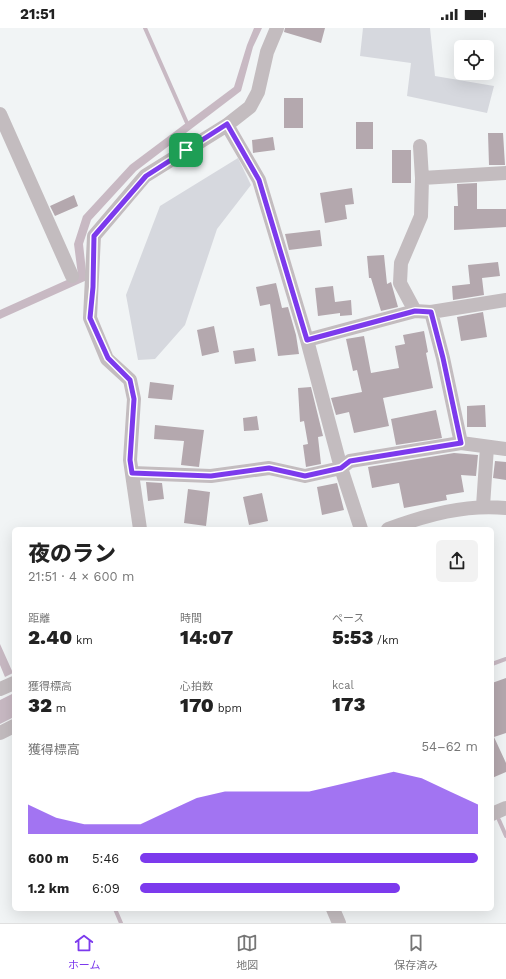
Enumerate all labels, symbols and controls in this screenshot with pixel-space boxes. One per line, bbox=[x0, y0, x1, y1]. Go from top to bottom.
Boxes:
text: 21:51 bbox=[20, 5, 55, 23]
map controls bbox=[454, 40, 494, 80]
button: locate bbox=[454, 40, 494, 80]
pin bbox=[169, 133, 203, 167]
icon: arrive bbox=[175, 139, 197, 161]
button: share bbox=[436, 540, 478, 582]
text: 夜のラン bbox=[28, 541, 116, 566]
text: 21:51 · 4 × 600 m bbox=[28, 569, 135, 584]
text: 距離 bbox=[28, 612, 50, 625]
text: 時間 bbox=[180, 612, 202, 625]
text: ペース bbox=[332, 612, 364, 625]
text: 2.40 bbox=[28, 625, 72, 649]
text: 14:07 bbox=[180, 625, 233, 649]
text: 5:53 bbox=[332, 625, 373, 649]
text: km bbox=[72, 634, 93, 647]
text: /km bbox=[373, 634, 399, 647]
text: kcal bbox=[332, 679, 354, 692]
text: 獲得標高 bbox=[28, 680, 72, 693]
text: 心拍数 bbox=[180, 680, 213, 693]
text: 173 bbox=[332, 692, 365, 716]
text: 32 bbox=[28, 693, 52, 717]
text: 170 bbox=[180, 693, 214, 717]
text: m bbox=[52, 702, 66, 715]
text: bpm bbox=[214, 702, 242, 715]
text: 54–62 m bbox=[422, 739, 478, 754]
text: 獲得標高 bbox=[28, 742, 80, 757]
text: 600 m bbox=[28, 851, 69, 866]
text: 5:46 bbox=[92, 851, 119, 866]
text: 1.2 km bbox=[28, 881, 69, 896]
text: 6:09 bbox=[92, 881, 120, 896]
tab: ホーム bbox=[68, 932, 101, 972]
tab: 地図 bbox=[236, 932, 258, 972]
tab: 保存済み bbox=[394, 932, 438, 972]

